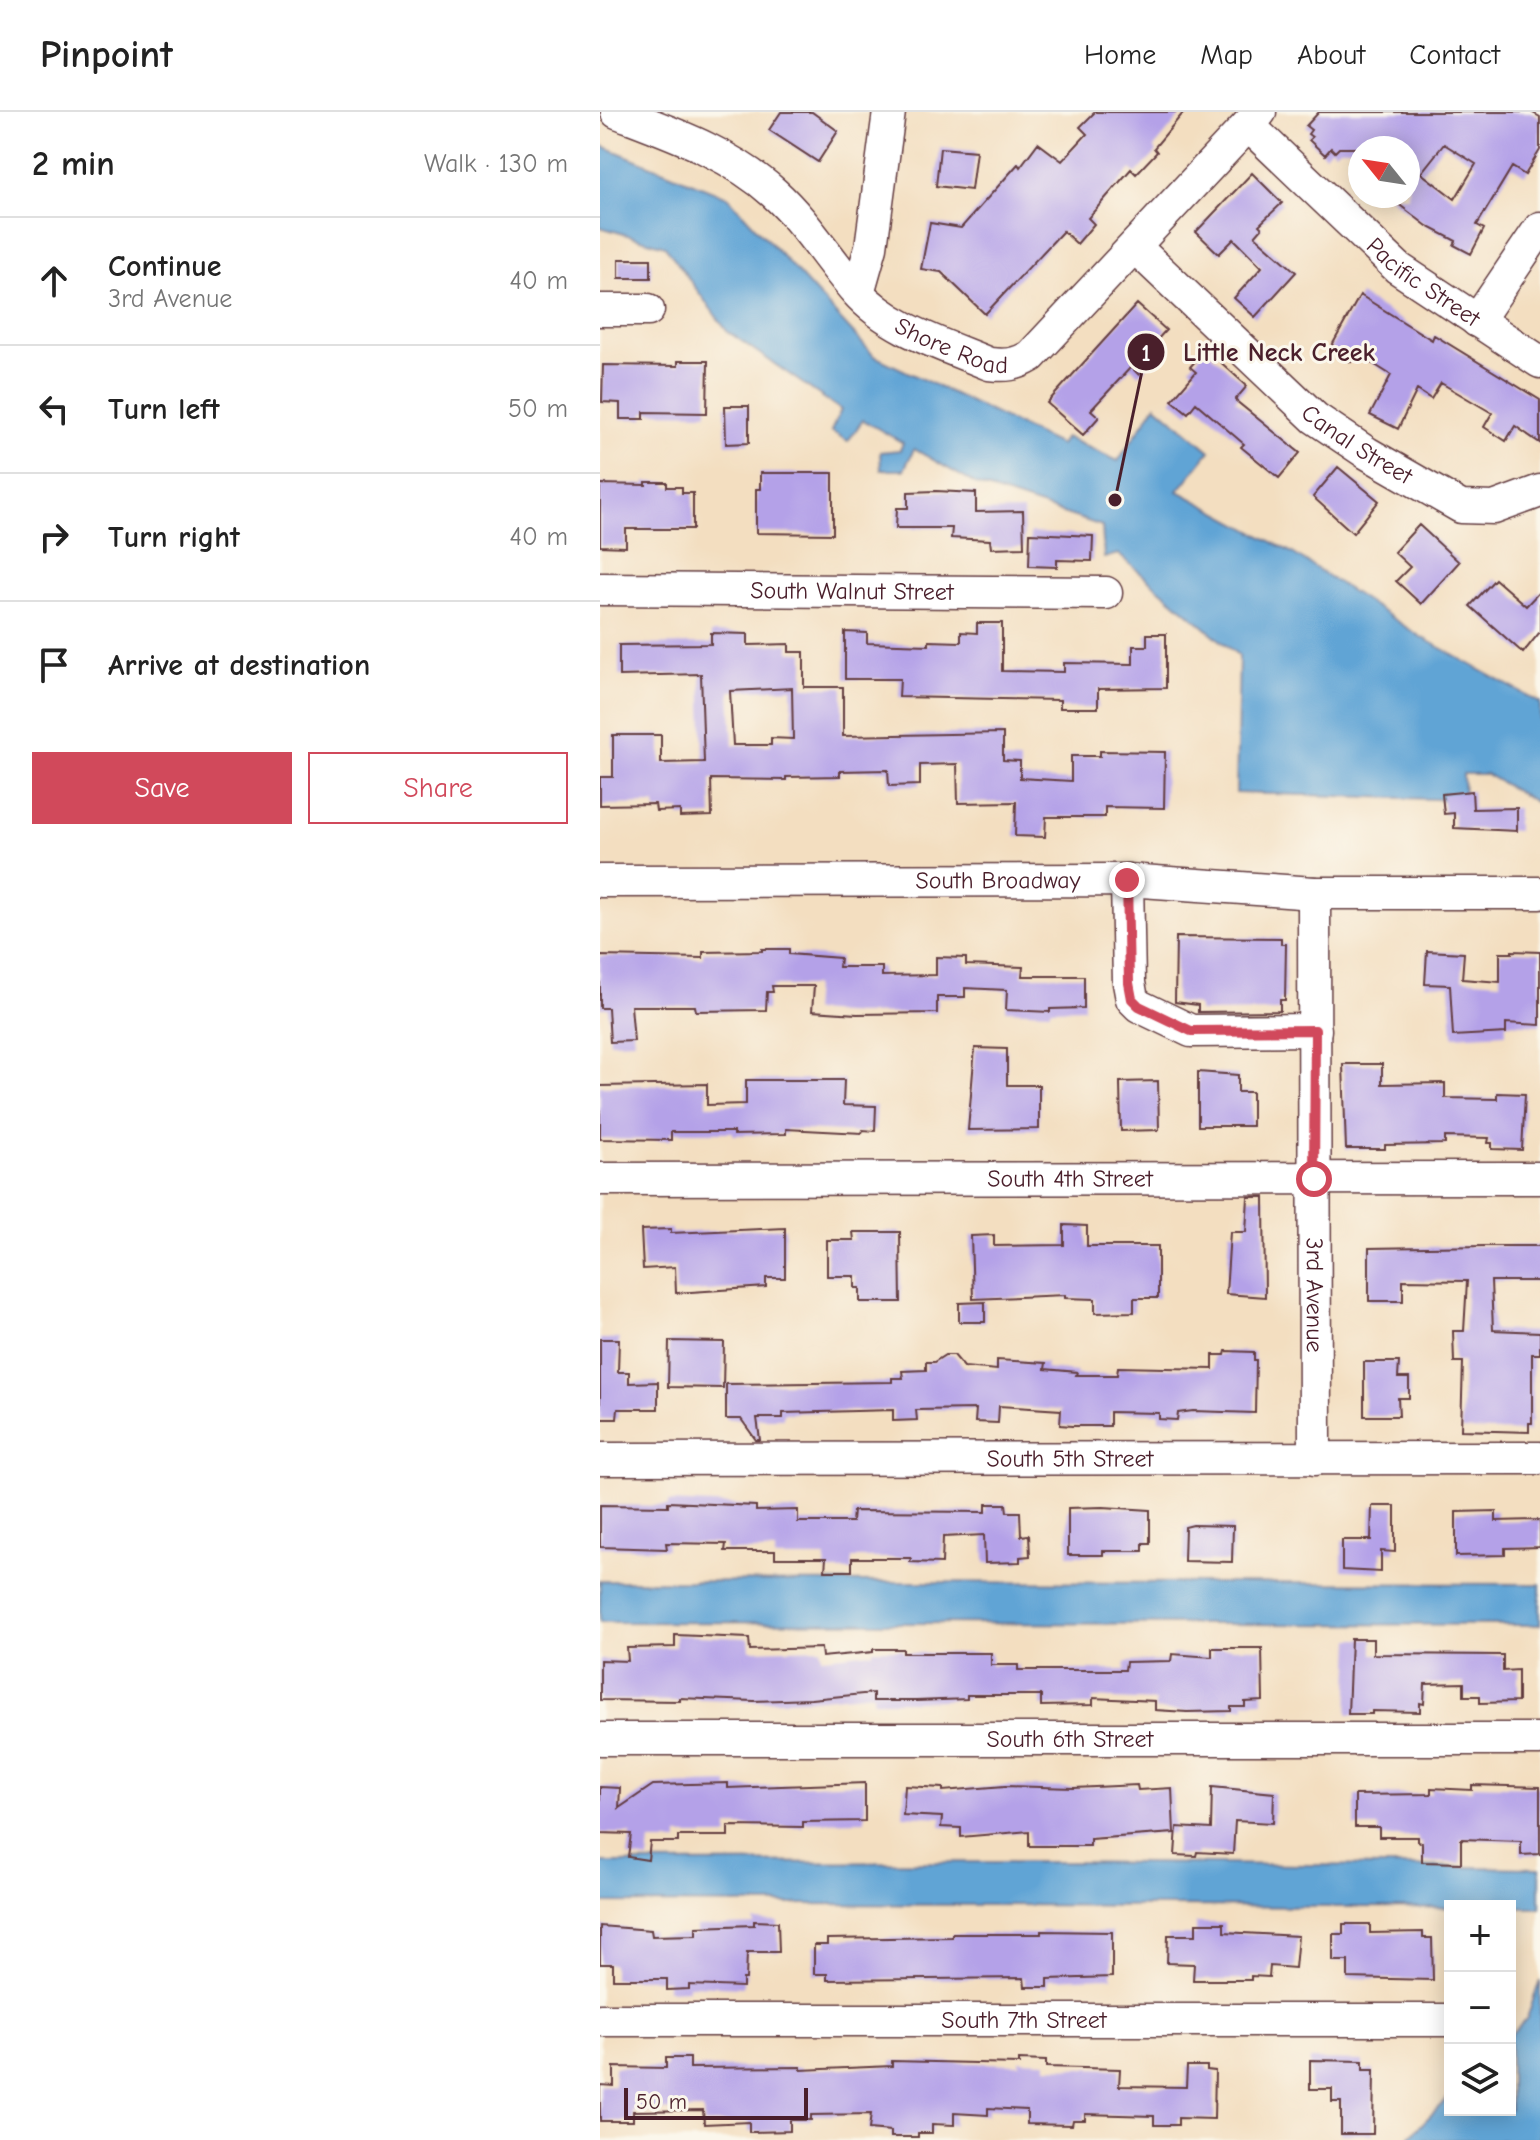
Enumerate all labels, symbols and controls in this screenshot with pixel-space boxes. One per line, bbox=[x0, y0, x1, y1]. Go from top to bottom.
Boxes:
text: Pinpoint bbox=[40, 33, 173, 77]
text: Home bbox=[1084, 39, 1156, 71]
text: Map bbox=[1200, 39, 1253, 71]
text: About bbox=[1297, 39, 1365, 71]
text: Contact bbox=[1409, 39, 1500, 71]
north arrow bbox=[1348, 136, 1420, 208]
text: 2 min bbox=[32, 144, 115, 184]
text: Walk · 130 m bbox=[424, 149, 568, 179]
street label: Pacific Street bbox=[1361, 232, 1486, 333]
text: Continue bbox=[108, 249, 222, 284]
icon: ahead bbox=[32, 259, 76, 303]
text: 40 m bbox=[509, 266, 568, 296]
text: 3rd Avenue bbox=[108, 284, 232, 314]
street label: Shore Road bbox=[890, 311, 1008, 379]
callout: Little Neck Creek bbox=[1126, 327, 1391, 377]
text: Little Neck Creek bbox=[1183, 338, 1375, 368]
text: 1 bbox=[1141, 339, 1151, 367]
icon: left bbox=[32, 387, 76, 431]
text: Turn left bbox=[108, 392, 220, 427]
text: 50 m bbox=[508, 394, 568, 424]
street label: Canal Street bbox=[1296, 399, 1418, 491]
icon: right bbox=[32, 515, 76, 559]
text: Turn right bbox=[108, 520, 240, 555]
text: 40 m bbox=[509, 522, 568, 552]
street label: South Walnut Street bbox=[750, 576, 955, 606]
icon: arrive bbox=[32, 643, 76, 687]
text: Arrive at destination bbox=[108, 648, 370, 683]
button: Save bbox=[32, 752, 292, 824]
button: Share bbox=[308, 752, 568, 824]
route end bbox=[1109, 862, 1145, 898]
street label: South Broadway bbox=[916, 866, 1081, 894]
route start bbox=[1296, 1161, 1332, 1197]
street label: South 4th Street bbox=[987, 1164, 1154, 1193]
street label: 3rd Avenue bbox=[1301, 1238, 1329, 1352]
street label: South 5th Street bbox=[987, 1444, 1155, 1473]
street label: South 6th Street bbox=[987, 1725, 1155, 1753]
map controls bbox=[1444, 1900, 1516, 2116]
button: + bbox=[1444, 1900, 1516, 1972]
button: − bbox=[1444, 1972, 1516, 2044]
street label: South 7th Street bbox=[941, 2006, 1108, 2034]
button: layers bbox=[1444, 2044, 1516, 2116]
scale bar bbox=[624, 2084, 808, 2120]
text: 50 m bbox=[636, 2089, 687, 2115]

